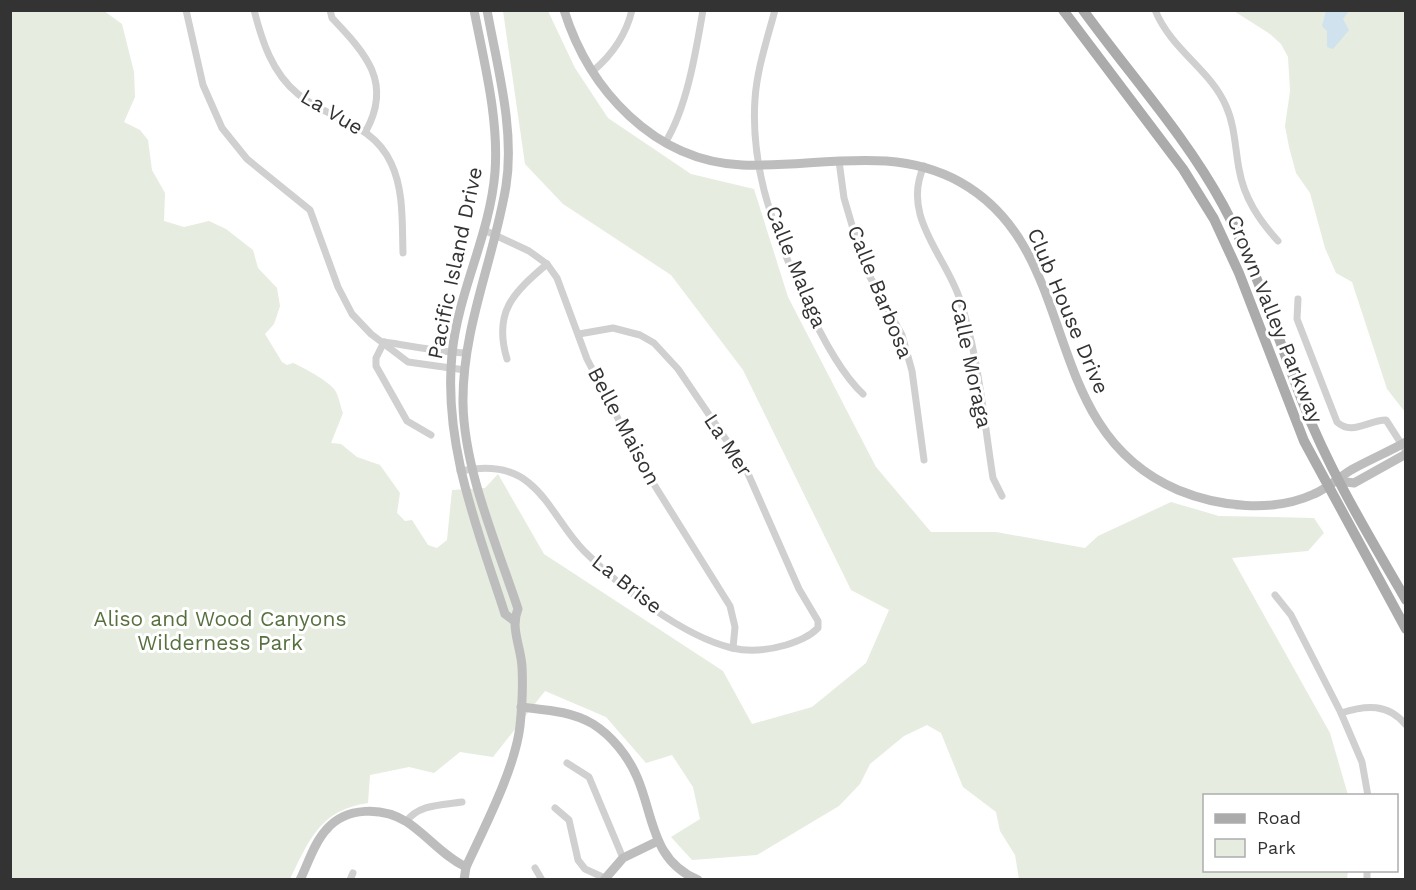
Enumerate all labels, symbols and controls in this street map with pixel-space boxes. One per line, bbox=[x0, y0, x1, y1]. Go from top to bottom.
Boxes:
street label: La Vue bbox=[297, 83, 368, 140]
street label: Pacific Island Drive bbox=[422, 165, 487, 361]
street label: Calle Malaga bbox=[761, 202, 832, 332]
street label: Crown Valley Parkway bbox=[1222, 211, 1329, 427]
street label: Calle Barbosa bbox=[842, 222, 919, 362]
street label: Club House Drive bbox=[1022, 224, 1115, 397]
street label: Calle Moraga bbox=[946, 296, 997, 430]
street label: Belle Maison bbox=[583, 363, 666, 489]
street label: La Mer bbox=[699, 409, 758, 481]
street label: La Brise bbox=[587, 548, 667, 619]
park label: Aliso and Wood Canyons Wilderness Park bbox=[94, 606, 346, 655]
legend bbox=[1203, 794, 1398, 872]
text: Road bbox=[1257, 807, 1301, 828]
text: Park bbox=[1257, 837, 1296, 858]

